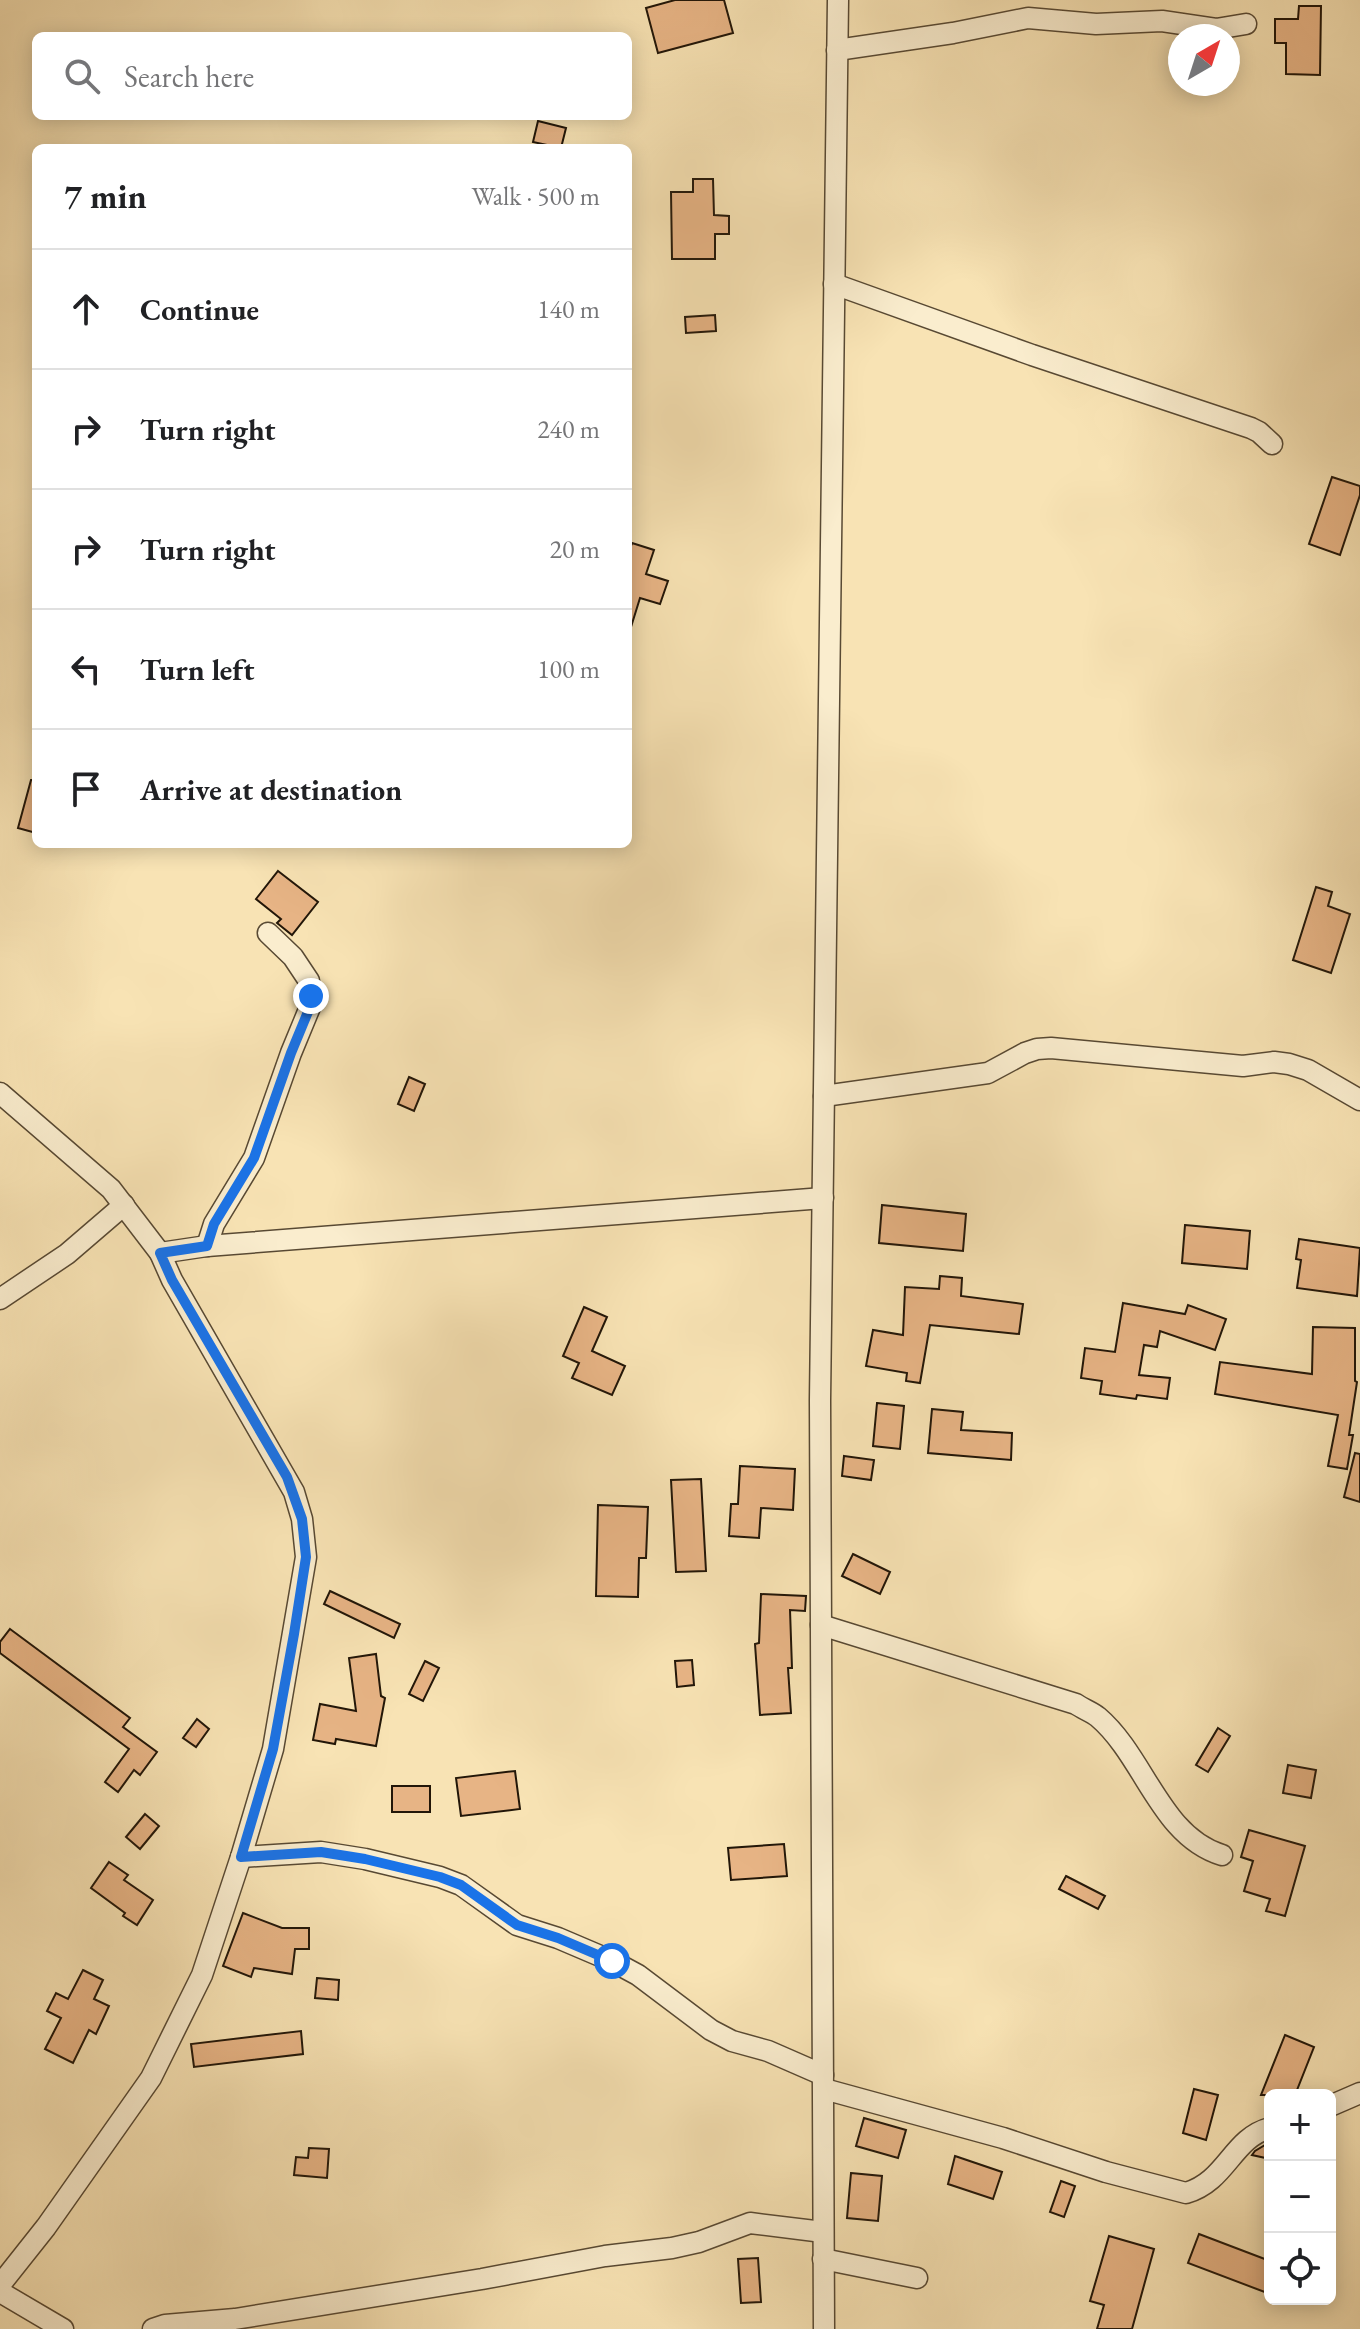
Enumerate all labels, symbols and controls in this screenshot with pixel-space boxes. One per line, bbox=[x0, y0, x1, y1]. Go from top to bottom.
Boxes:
north arrow bbox=[1168, 24, 1240, 96]
search box bbox=[32, 32, 632, 120]
icon: search bbox=[60, 54, 104, 98]
text: Search here bbox=[124, 57, 254, 96]
text: 7 min bbox=[64, 174, 147, 218]
text: Walk · 500 m bbox=[472, 179, 600, 213]
icon: ahead bbox=[64, 287, 108, 331]
text: Continue bbox=[140, 290, 259, 329]
text: 140 m bbox=[537, 292, 600, 326]
icon: right bbox=[64, 407, 108, 451]
text: Turn right bbox=[140, 410, 276, 449]
text: 240 m bbox=[537, 412, 600, 446]
icon: right bbox=[64, 527, 108, 571]
text: Turn right bbox=[140, 530, 276, 569]
text: 20 m bbox=[550, 532, 600, 566]
icon: left bbox=[64, 647, 108, 691]
text: Turn left bbox=[140, 650, 254, 689]
text: 100 m bbox=[537, 652, 600, 686]
icon: arrive bbox=[64, 767, 108, 811]
text: Arrive at destination bbox=[140, 770, 402, 809]
route end bbox=[293, 978, 329, 1014]
route start bbox=[594, 1943, 630, 1979]
map controls bbox=[1264, 2089, 1336, 2305]
button: + bbox=[1264, 2089, 1336, 2161]
button: − bbox=[1264, 2161, 1336, 2233]
button: locate bbox=[1264, 2233, 1336, 2305]

